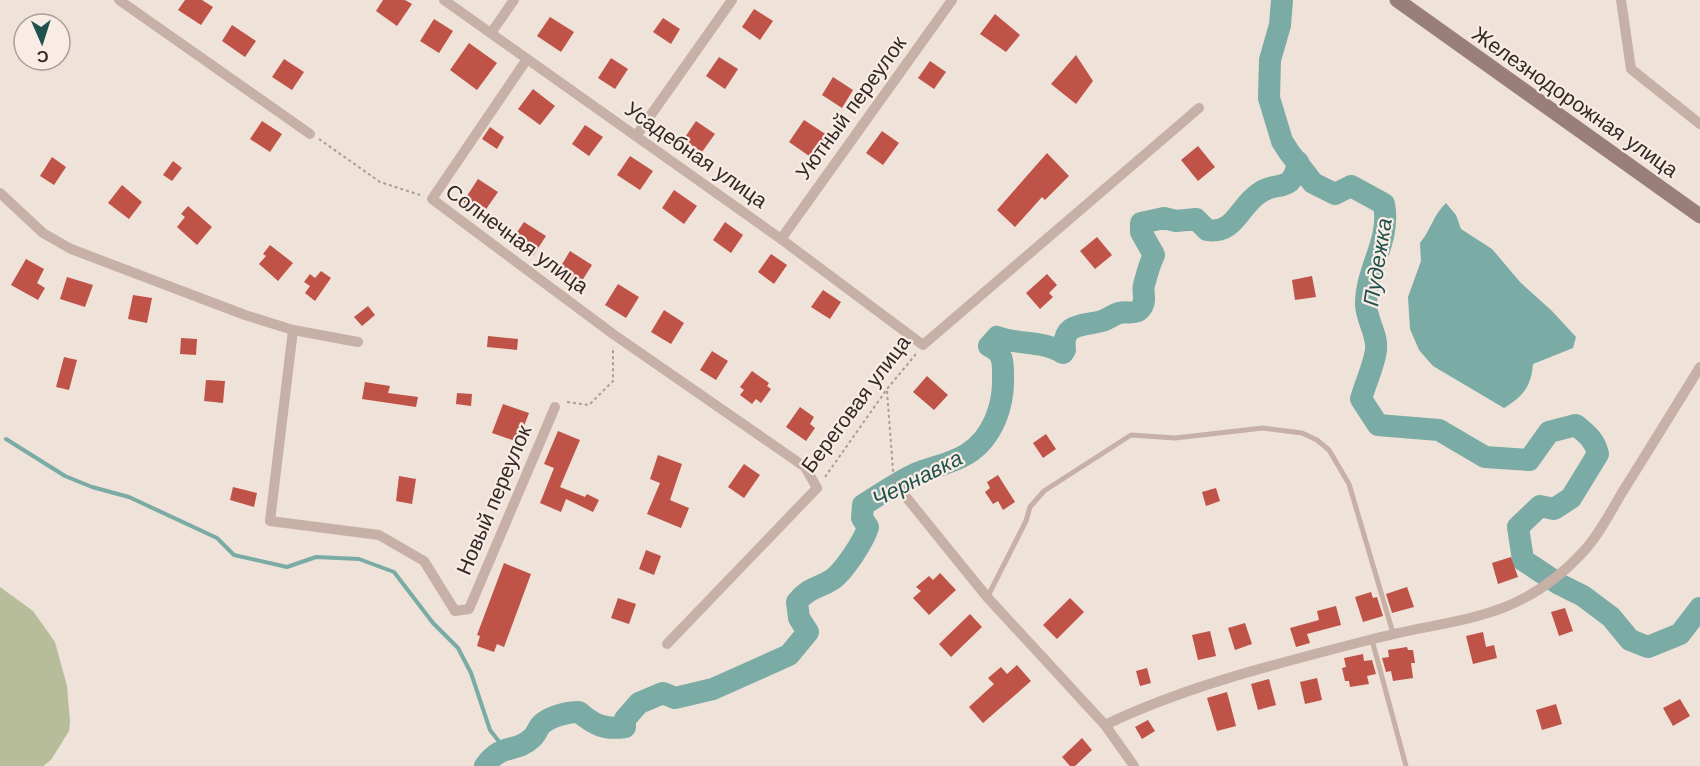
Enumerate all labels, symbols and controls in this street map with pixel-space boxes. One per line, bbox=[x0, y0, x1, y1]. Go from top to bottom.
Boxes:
north arrow bbox=[12, 12, 72, 72]
street label: Железнодорожная улица bbox=[1468, 22, 1683, 182]
street label: Уютный переулок bbox=[791, 31, 911, 184]
text: С bbox=[36, 48, 49, 65]
street label: Усадебная улица bbox=[621, 97, 772, 212]
street label: Солнечная улица bbox=[442, 179, 593, 298]
water label: Пудежка bbox=[1358, 216, 1397, 308]
street label: Береговая улица bbox=[797, 331, 915, 477]
street label: Новый переулок bbox=[452, 421, 536, 578]
water label: Чернавка bbox=[868, 445, 966, 512]

